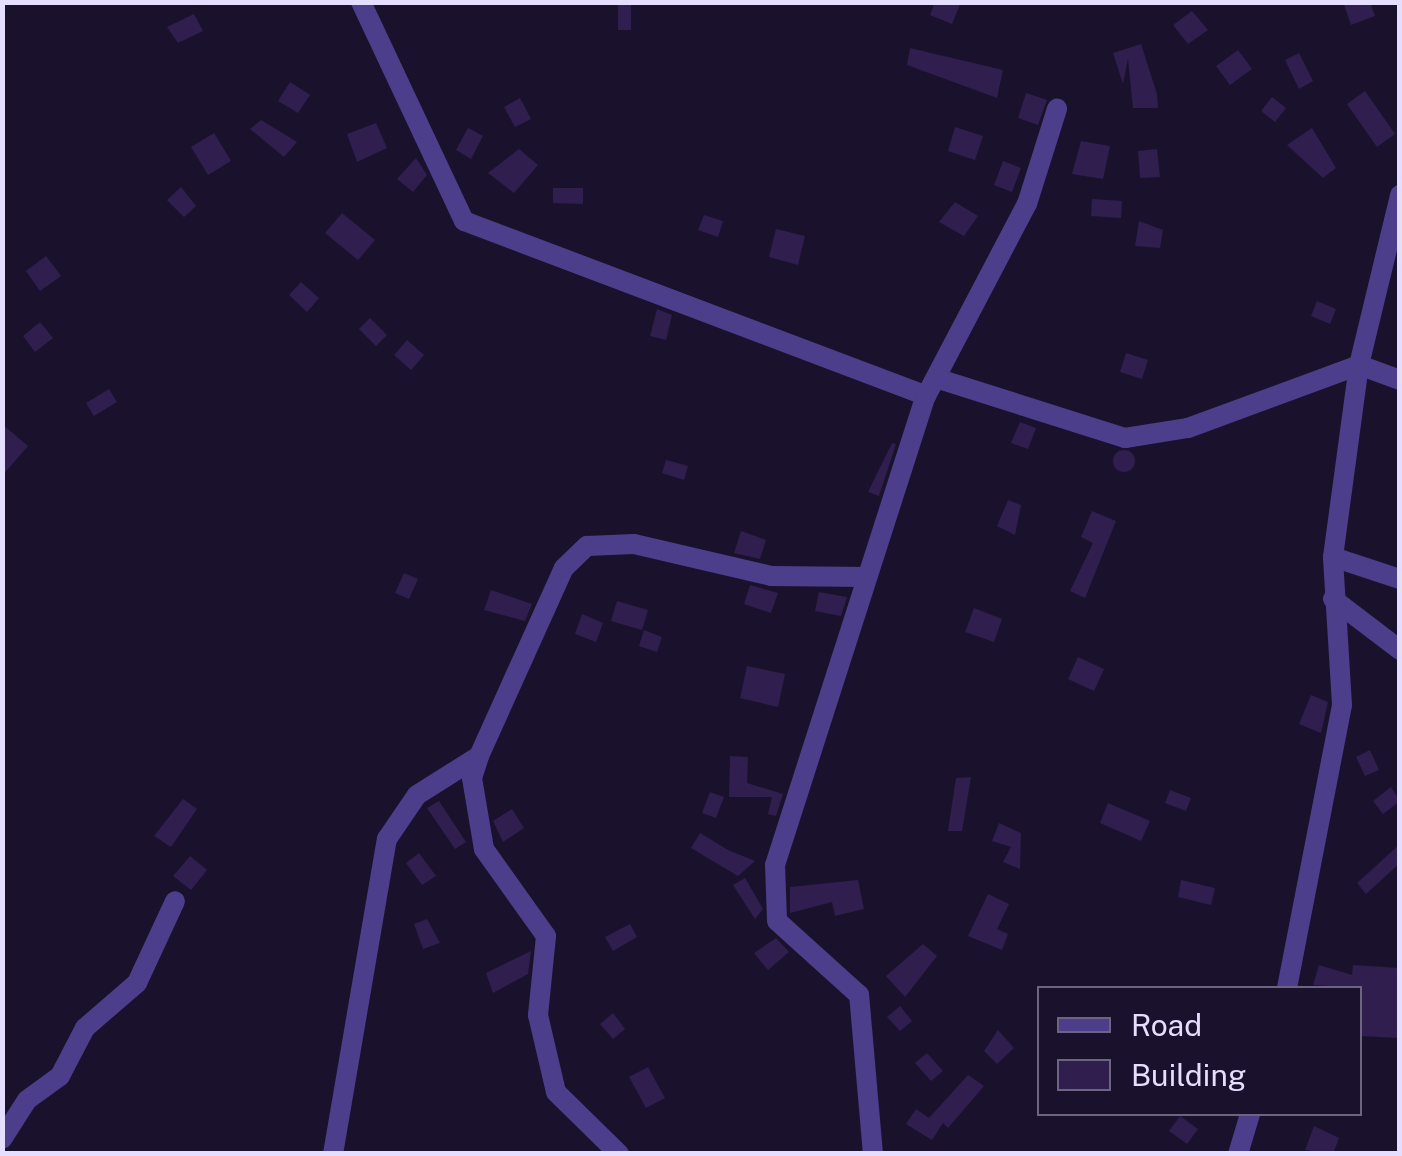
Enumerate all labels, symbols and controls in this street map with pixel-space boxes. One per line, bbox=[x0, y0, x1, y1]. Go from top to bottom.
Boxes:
legend bbox=[1037, 986, 1362, 1116]
text: Road bbox=[1131, 1007, 1202, 1043]
text: Building bbox=[1131, 1057, 1246, 1093]

